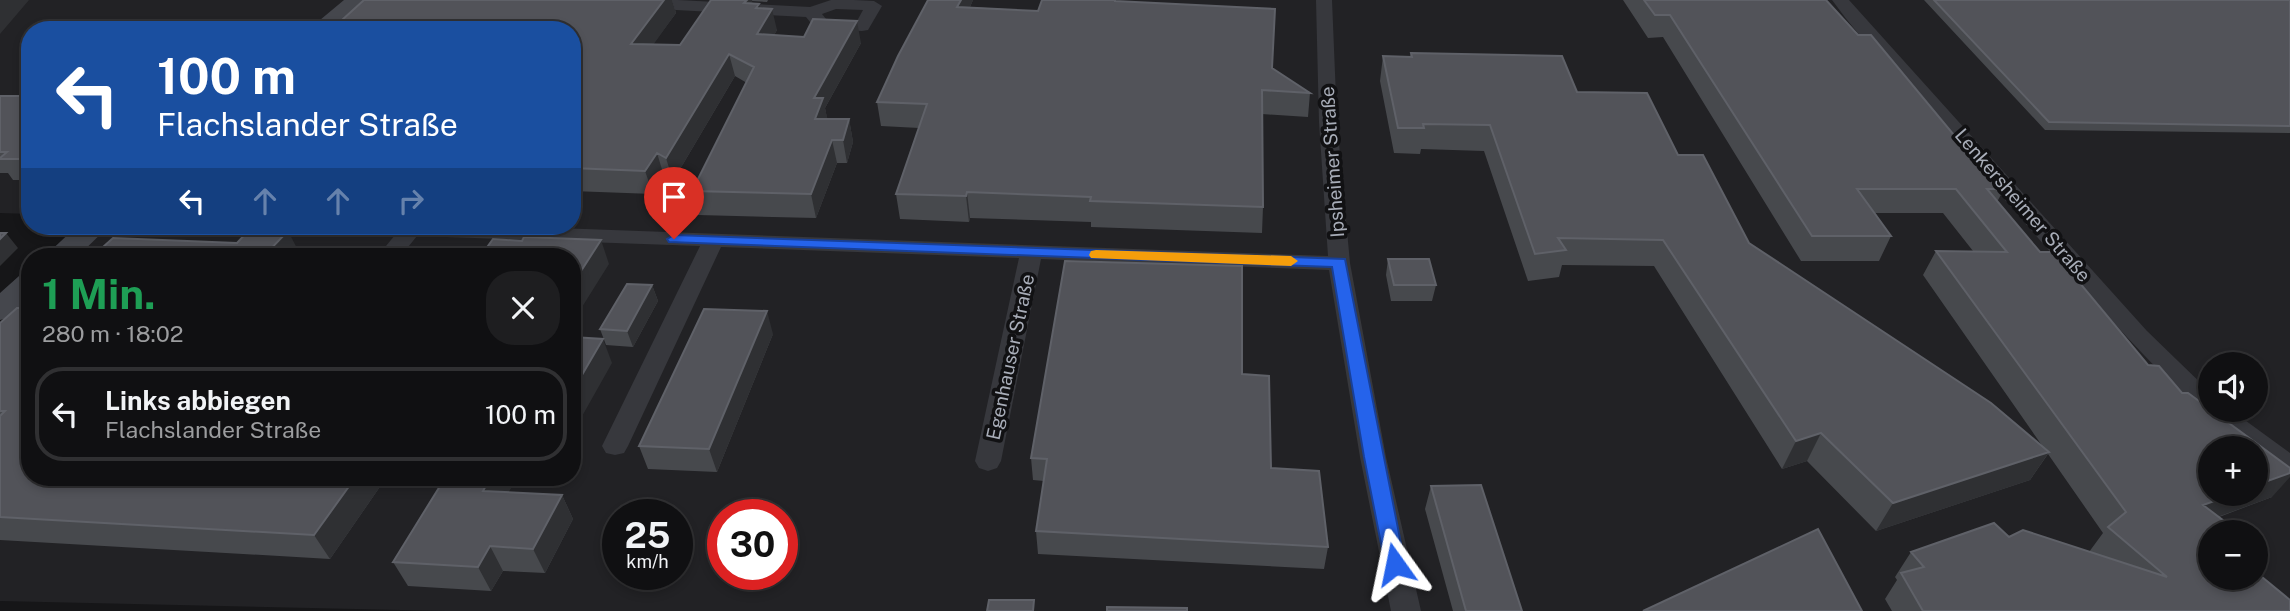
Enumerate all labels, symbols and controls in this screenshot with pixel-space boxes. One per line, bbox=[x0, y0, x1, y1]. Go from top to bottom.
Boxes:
text: 100 m bbox=[157, 47, 296, 105]
icon: left bbox=[42, 49, 133, 140]
street label: Ipsheimer Straße bbox=[1316, 86, 1348, 238]
text: Flachslander Straße bbox=[157, 106, 458, 143]
street label: Lenkersheimer Straße bbox=[1951, 124, 2095, 286]
pin bbox=[644, 167, 704, 239]
icon: arrive bbox=[655, 178, 693, 216]
icon: left bbox=[173, 182, 211, 220]
icon: ahead bbox=[246, 182, 284, 220]
icon: ahead bbox=[319, 182, 357, 220]
icon: right bbox=[392, 182, 430, 220]
text: 1 Min. bbox=[42, 269, 156, 318]
button: close bbox=[486, 271, 560, 345]
street label: Egenhauser Straße bbox=[982, 272, 1038, 442]
text: 280 m · 18:02 bbox=[42, 320, 184, 347]
map controls bbox=[2198, 352, 2268, 590]
button: sound bbox=[2198, 352, 2268, 422]
text: Links abbiegen bbox=[105, 385, 291, 416]
icon: left bbox=[46, 395, 84, 433]
text: 100 m bbox=[485, 399, 556, 430]
text: Flachslander Straße bbox=[105, 416, 321, 443]
button: + bbox=[2198, 436, 2268, 506]
speed limit sign: 30 bbox=[707, 499, 798, 590]
text: 25 bbox=[625, 515, 670, 556]
button: − bbox=[2198, 520, 2268, 590]
position arrow bbox=[1358, 527, 1432, 601]
text: km/h bbox=[626, 551, 669, 572]

